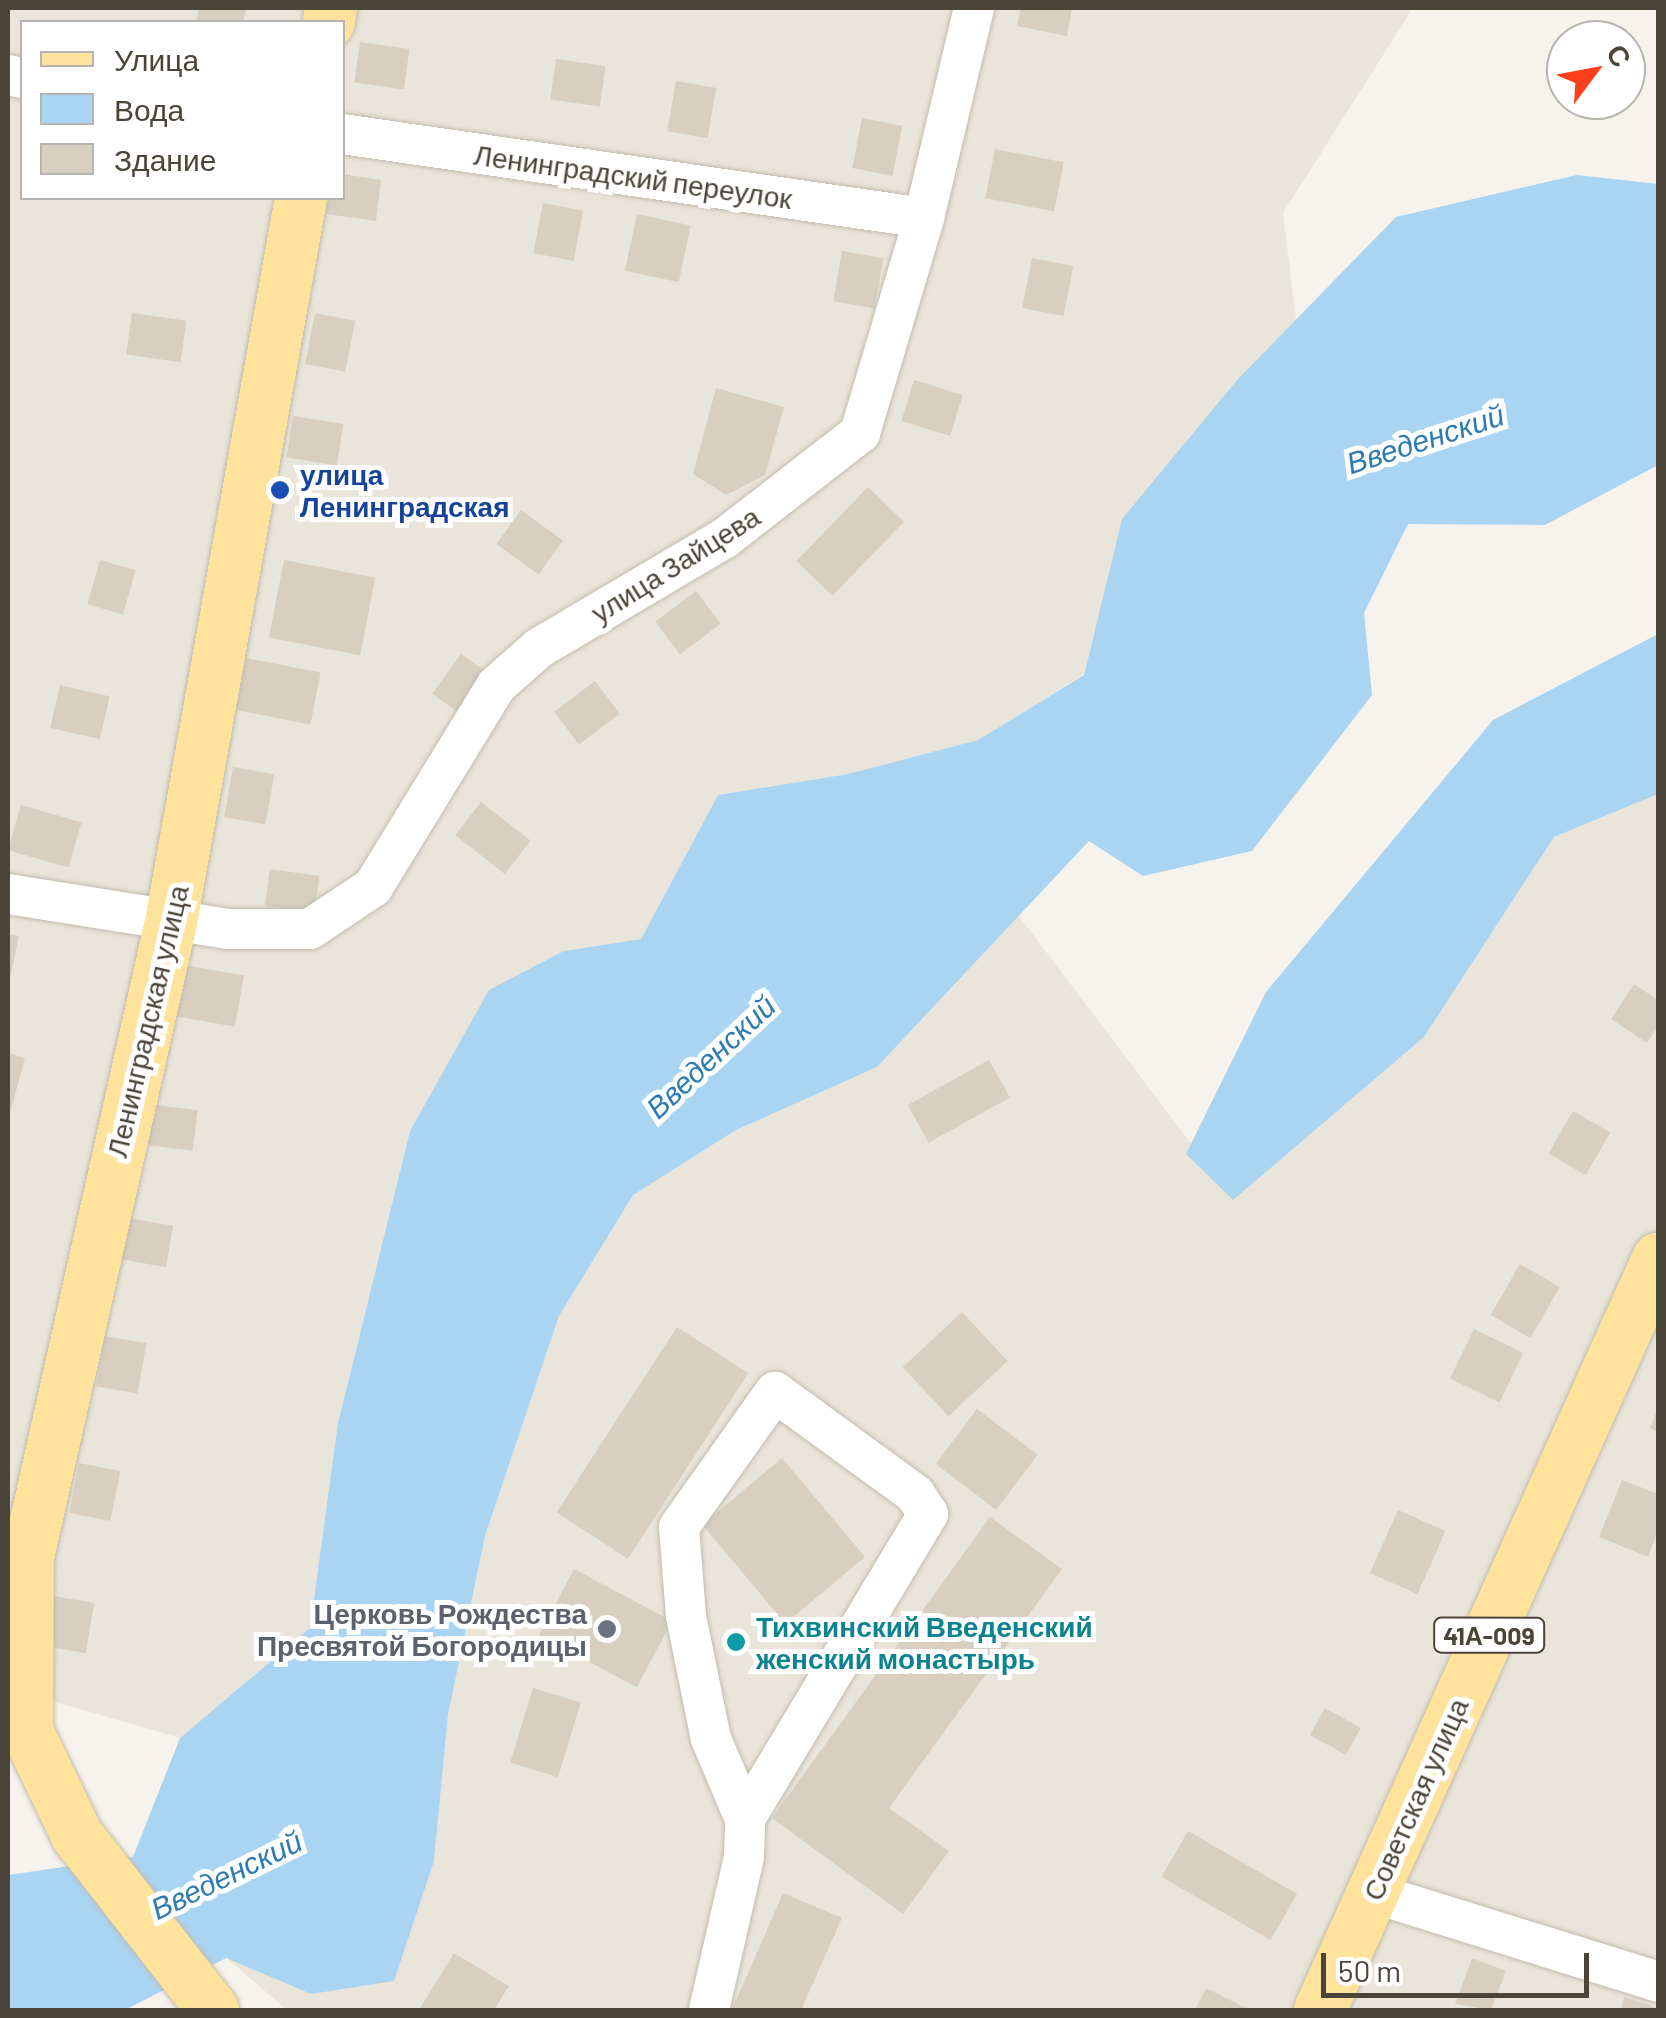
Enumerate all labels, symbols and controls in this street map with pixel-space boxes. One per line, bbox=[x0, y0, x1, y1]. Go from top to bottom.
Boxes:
legend bbox=[20, 20, 345, 200]
north arrow bbox=[1546, 20, 1646, 120]
text: С bbox=[1600, 38, 1640, 73]
text: Улица bbox=[114, 41, 199, 77]
text: Вода bbox=[114, 91, 184, 127]
street label: Ленинградский переулок bbox=[472, 137, 794, 215]
text: Здание bbox=[114, 141, 216, 177]
water label: Введенский bbox=[1342, 396, 1508, 480]
place label: улица Ленинградская bbox=[300, 457, 509, 523]
marker: улица Ленинградская bbox=[269, 479, 291, 501]
street label: улица Зайцева bbox=[585, 499, 765, 629]
street label: Ленинградская улица bbox=[99, 882, 195, 1160]
water label: Введенский bbox=[638, 987, 782, 1125]
place label: Церковь Рождества Пресвятой Богородицы bbox=[257, 1596, 587, 1662]
place label: Тихвинский Введенский женский монастырь bbox=[756, 1609, 1093, 1675]
road number: 41А-009 bbox=[1432, 1615, 1546, 1655]
marker: Церковь Рождества Пресвятой Богородицы bbox=[596, 1618, 618, 1640]
marker: Тихвинский Введенский женский монастырь bbox=[725, 1631, 747, 1653]
street label: Советская улица bbox=[1355, 1693, 1475, 1905]
water label: Введенский bbox=[145, 1822, 307, 1926]
scale bar bbox=[1326, 1933, 1594, 1995]
text: 50 m bbox=[1338, 1952, 1401, 1988]

